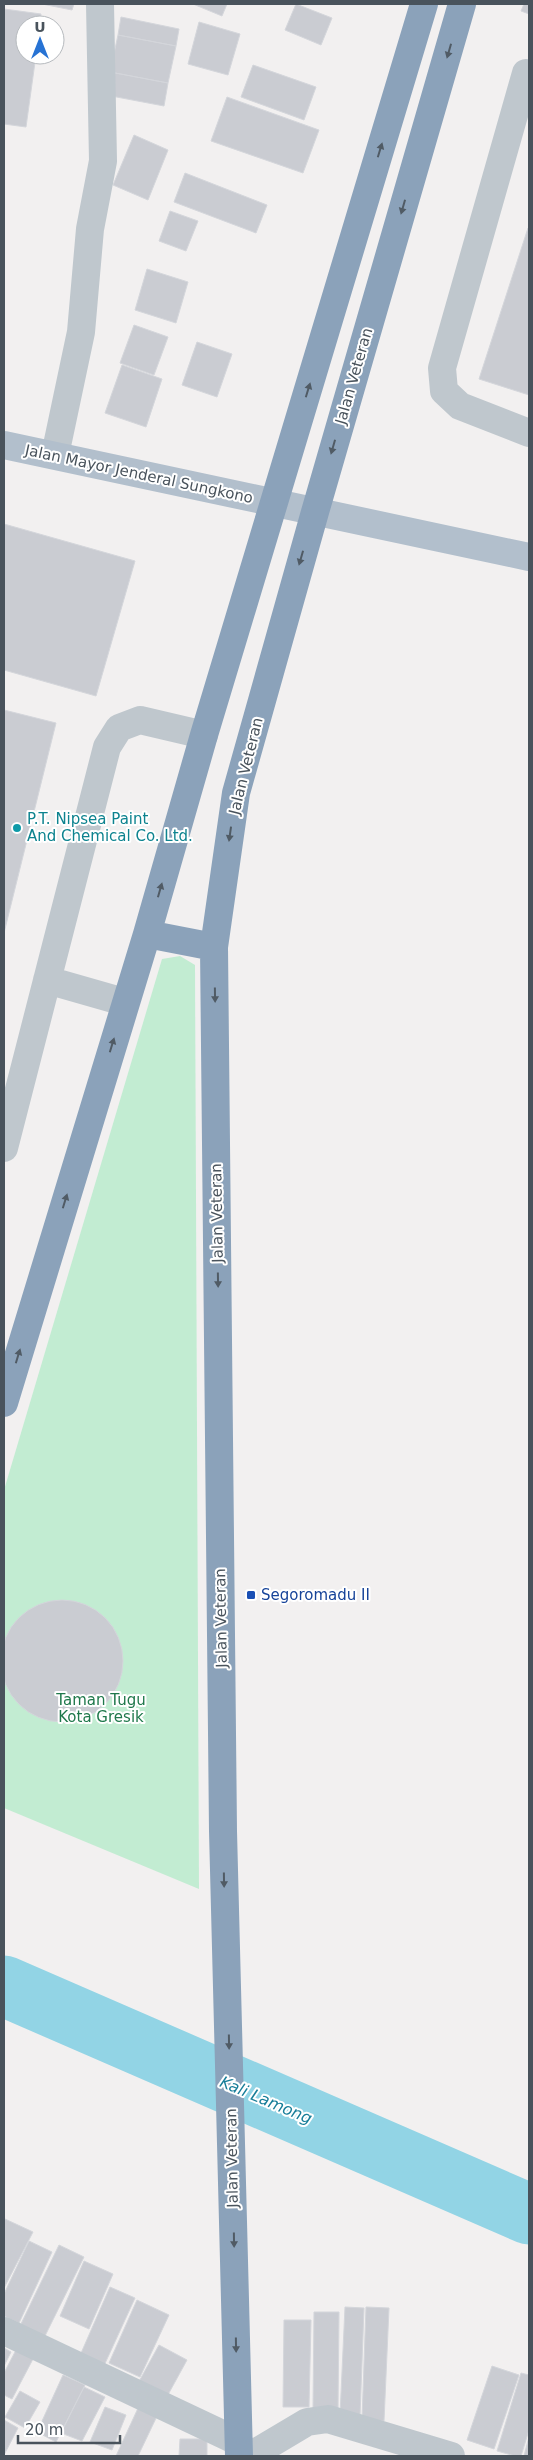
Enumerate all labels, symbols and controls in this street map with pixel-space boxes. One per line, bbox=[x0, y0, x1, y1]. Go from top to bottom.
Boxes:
north arrow bbox=[15, 15, 65, 65]
text: U bbox=[34, 19, 46, 35]
one-way arrow bbox=[444, 43, 452, 58]
one-way arrow bbox=[377, 143, 384, 158]
one-way arrow bbox=[399, 199, 407, 214]
street label: Jalan Veteran bbox=[331, 326, 376, 427]
one-way arrow bbox=[304, 382, 312, 397]
one-way arrow bbox=[329, 439, 337, 454]
street label: Jalan Mayor Jenderal Sungkono bbox=[22, 441, 255, 507]
one-way arrow bbox=[297, 551, 305, 566]
street label: Jalan Veteran bbox=[225, 716, 267, 817]
place label: P.T. Nipsea Paint And Chemical Co. Ltd. bbox=[27, 810, 193, 845]
marker: P.T. Nipsea Paint And Chemical Co. Ltd. bbox=[11, 822, 23, 834]
one-way arrow bbox=[226, 826, 234, 842]
one-way arrow bbox=[156, 882, 164, 897]
one-way arrow bbox=[211, 988, 219, 1004]
one-way arrow bbox=[108, 1037, 116, 1052]
street label: Jalan Veteran bbox=[207, 1163, 227, 1264]
one-way arrow bbox=[61, 1193, 69, 1208]
one-way arrow bbox=[214, 1273, 222, 1289]
one-way arrow bbox=[14, 1348, 22, 1363]
street label: Jalan Veteran bbox=[211, 1568, 231, 1669]
place label: Segoromadu II bbox=[261, 1586, 370, 1604]
marker: Segoromadu II bbox=[245, 1589, 257, 1601]
park label: Taman Tugu Kota Gresik bbox=[55, 1691, 146, 1726]
one-way arrow bbox=[221, 1872, 229, 1888]
one-way arrow bbox=[225, 2035, 233, 2051]
water label: Kali Lamong bbox=[217, 2072, 315, 2128]
street label: Jalan Veteran bbox=[222, 2108, 242, 2209]
one-way arrow bbox=[230, 2232, 238, 2248]
one-way arrow bbox=[232, 2337, 240, 2353]
scale bar bbox=[18, 2412, 120, 2444]
text: 20 m bbox=[25, 2421, 63, 2439]

